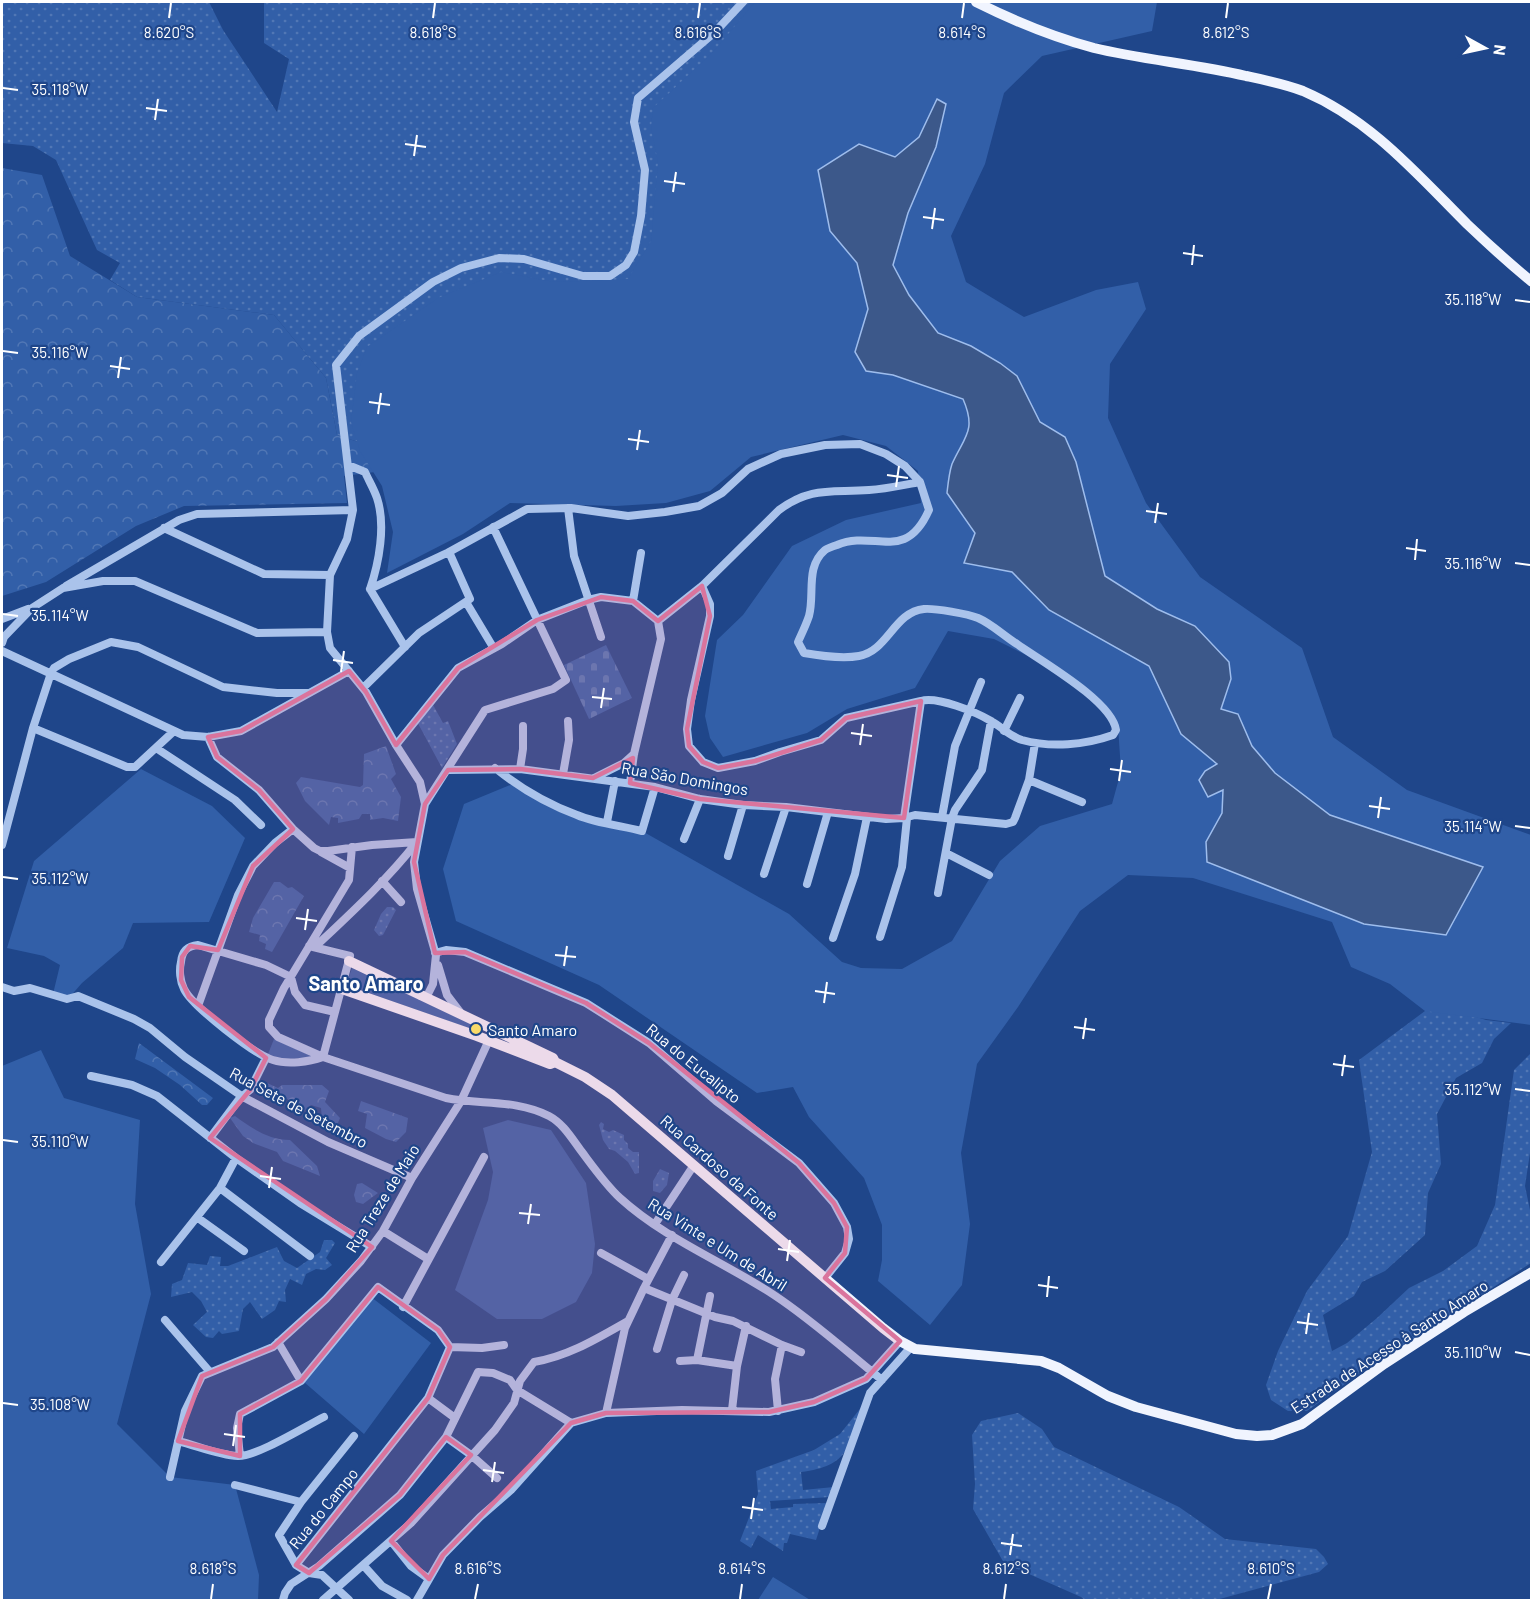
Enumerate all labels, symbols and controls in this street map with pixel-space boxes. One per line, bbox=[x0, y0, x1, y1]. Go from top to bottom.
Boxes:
north arrow bbox=[1455, 18, 1515, 78]
text: 8.620°S bbox=[144, 23, 194, 41]
text: 8.618°S bbox=[410, 23, 456, 41]
text: 8.616°S bbox=[675, 23, 721, 41]
text: 8.614°S bbox=[938, 23, 986, 41]
text: 8.612°S bbox=[1202, 23, 1250, 41]
text: N bbox=[1490, 44, 1510, 57]
text: 35.118°W bbox=[32, 80, 88, 98]
text: 35.118°W bbox=[1445, 290, 1501, 308]
text: 35.116°W bbox=[32, 343, 88, 361]
text: 35.116°W bbox=[1445, 554, 1501, 572]
text: 35.114°W bbox=[31, 606, 89, 624]
street label: Rua São Domingos bbox=[620, 757, 750, 799]
text: 35.114°W bbox=[1444, 817, 1502, 835]
text: 35.112°W bbox=[31, 869, 89, 887]
district label: Santo Amaro bbox=[308, 971, 424, 995]
street label: Rua do Eucalipto bbox=[643, 1019, 745, 1107]
place label: Santo Amaro bbox=[488, 1020, 577, 1039]
marker: Santo Amaro bbox=[469, 1022, 483, 1036]
street label: Rua Sete de Setembro bbox=[227, 1063, 371, 1151]
text: 35.112°W bbox=[1444, 1080, 1502, 1098]
street label: Rua Cardoso da Fonte bbox=[657, 1111, 783, 1223]
text: 35.110°W bbox=[31, 1132, 89, 1150]
street label: Rua Treze de Maio bbox=[341, 1140, 423, 1256]
street label: Rua Vinte e Um de Abril bbox=[645, 1193, 791, 1295]
street label: Estrada de Acesso à Santo Amaro bbox=[1287, 1275, 1491, 1417]
text: 35.110°W bbox=[1444, 1343, 1502, 1361]
text: 35.108°W bbox=[30, 1395, 90, 1413]
street label: Rua do Campo bbox=[285, 1464, 361, 1552]
text: 8.618°S bbox=[190, 1559, 236, 1577]
text: 8.616°S bbox=[455, 1559, 501, 1577]
text: 8.614°S bbox=[718, 1559, 766, 1577]
text: 8.612°S bbox=[982, 1559, 1030, 1577]
text: 8.610°S bbox=[1247, 1559, 1295, 1577]

